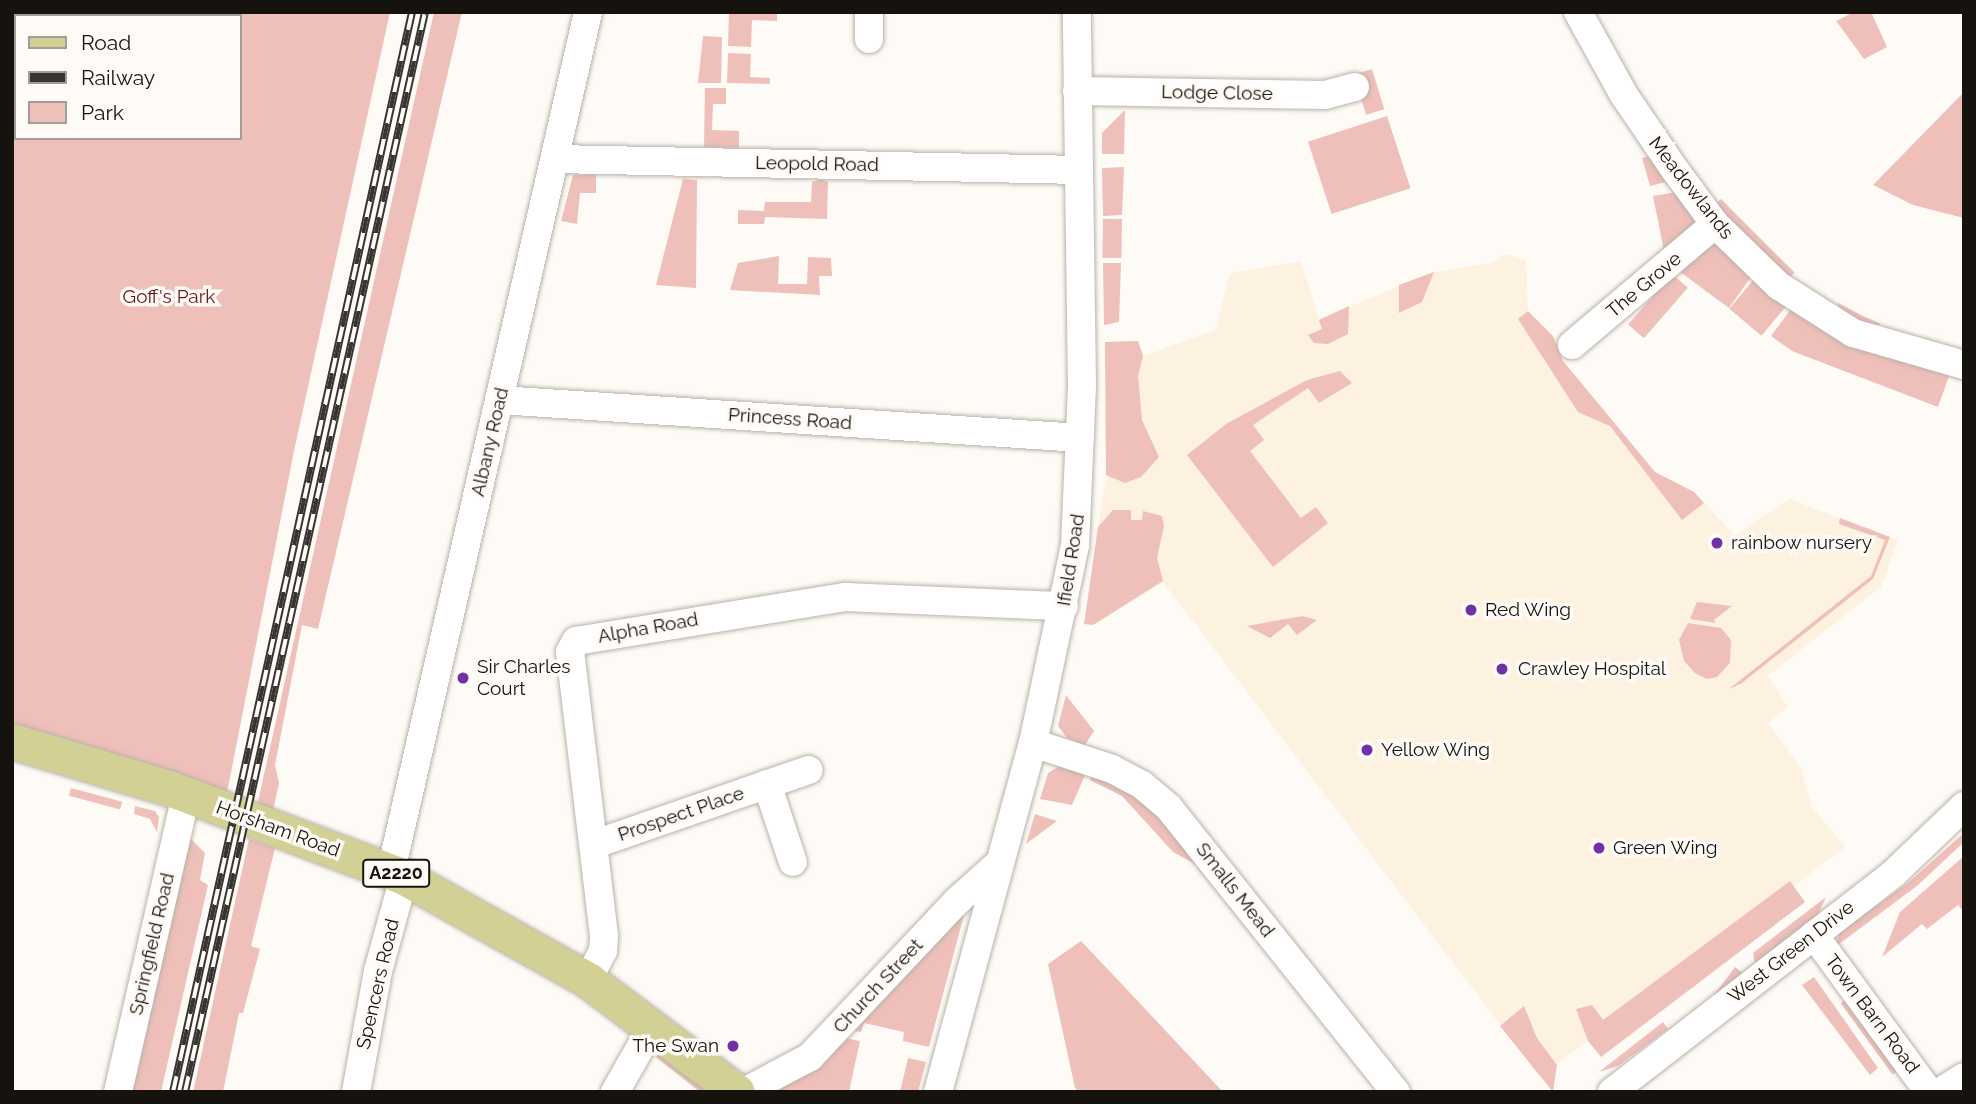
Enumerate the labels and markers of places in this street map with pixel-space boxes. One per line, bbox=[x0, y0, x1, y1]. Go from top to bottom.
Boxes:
place label: rainbow nursery bbox=[1731, 532, 1873, 554]
marker: rainbow nursery bbox=[1709, 535, 1725, 551]
place label: Red Wing bbox=[1485, 599, 1572, 621]
marker: Red Wing bbox=[1463, 602, 1479, 618]
place label: Sir Charles Court bbox=[477, 656, 571, 700]
place label: Crawley Hospital bbox=[1518, 658, 1666, 680]
marker: Crawley Hospital bbox=[1492, 659, 1512, 679]
marker: Sir Charles Court bbox=[455, 670, 471, 686]
place label: Yellow Wing bbox=[1381, 739, 1491, 761]
marker: Yellow Wing bbox=[1359, 742, 1375, 758]
place label: Green Wing bbox=[1613, 837, 1718, 859]
marker: Green Wing bbox=[1591, 840, 1607, 856]
place label: The Swan bbox=[632, 1035, 719, 1057]
marker: The Swan bbox=[725, 1038, 741, 1054]

